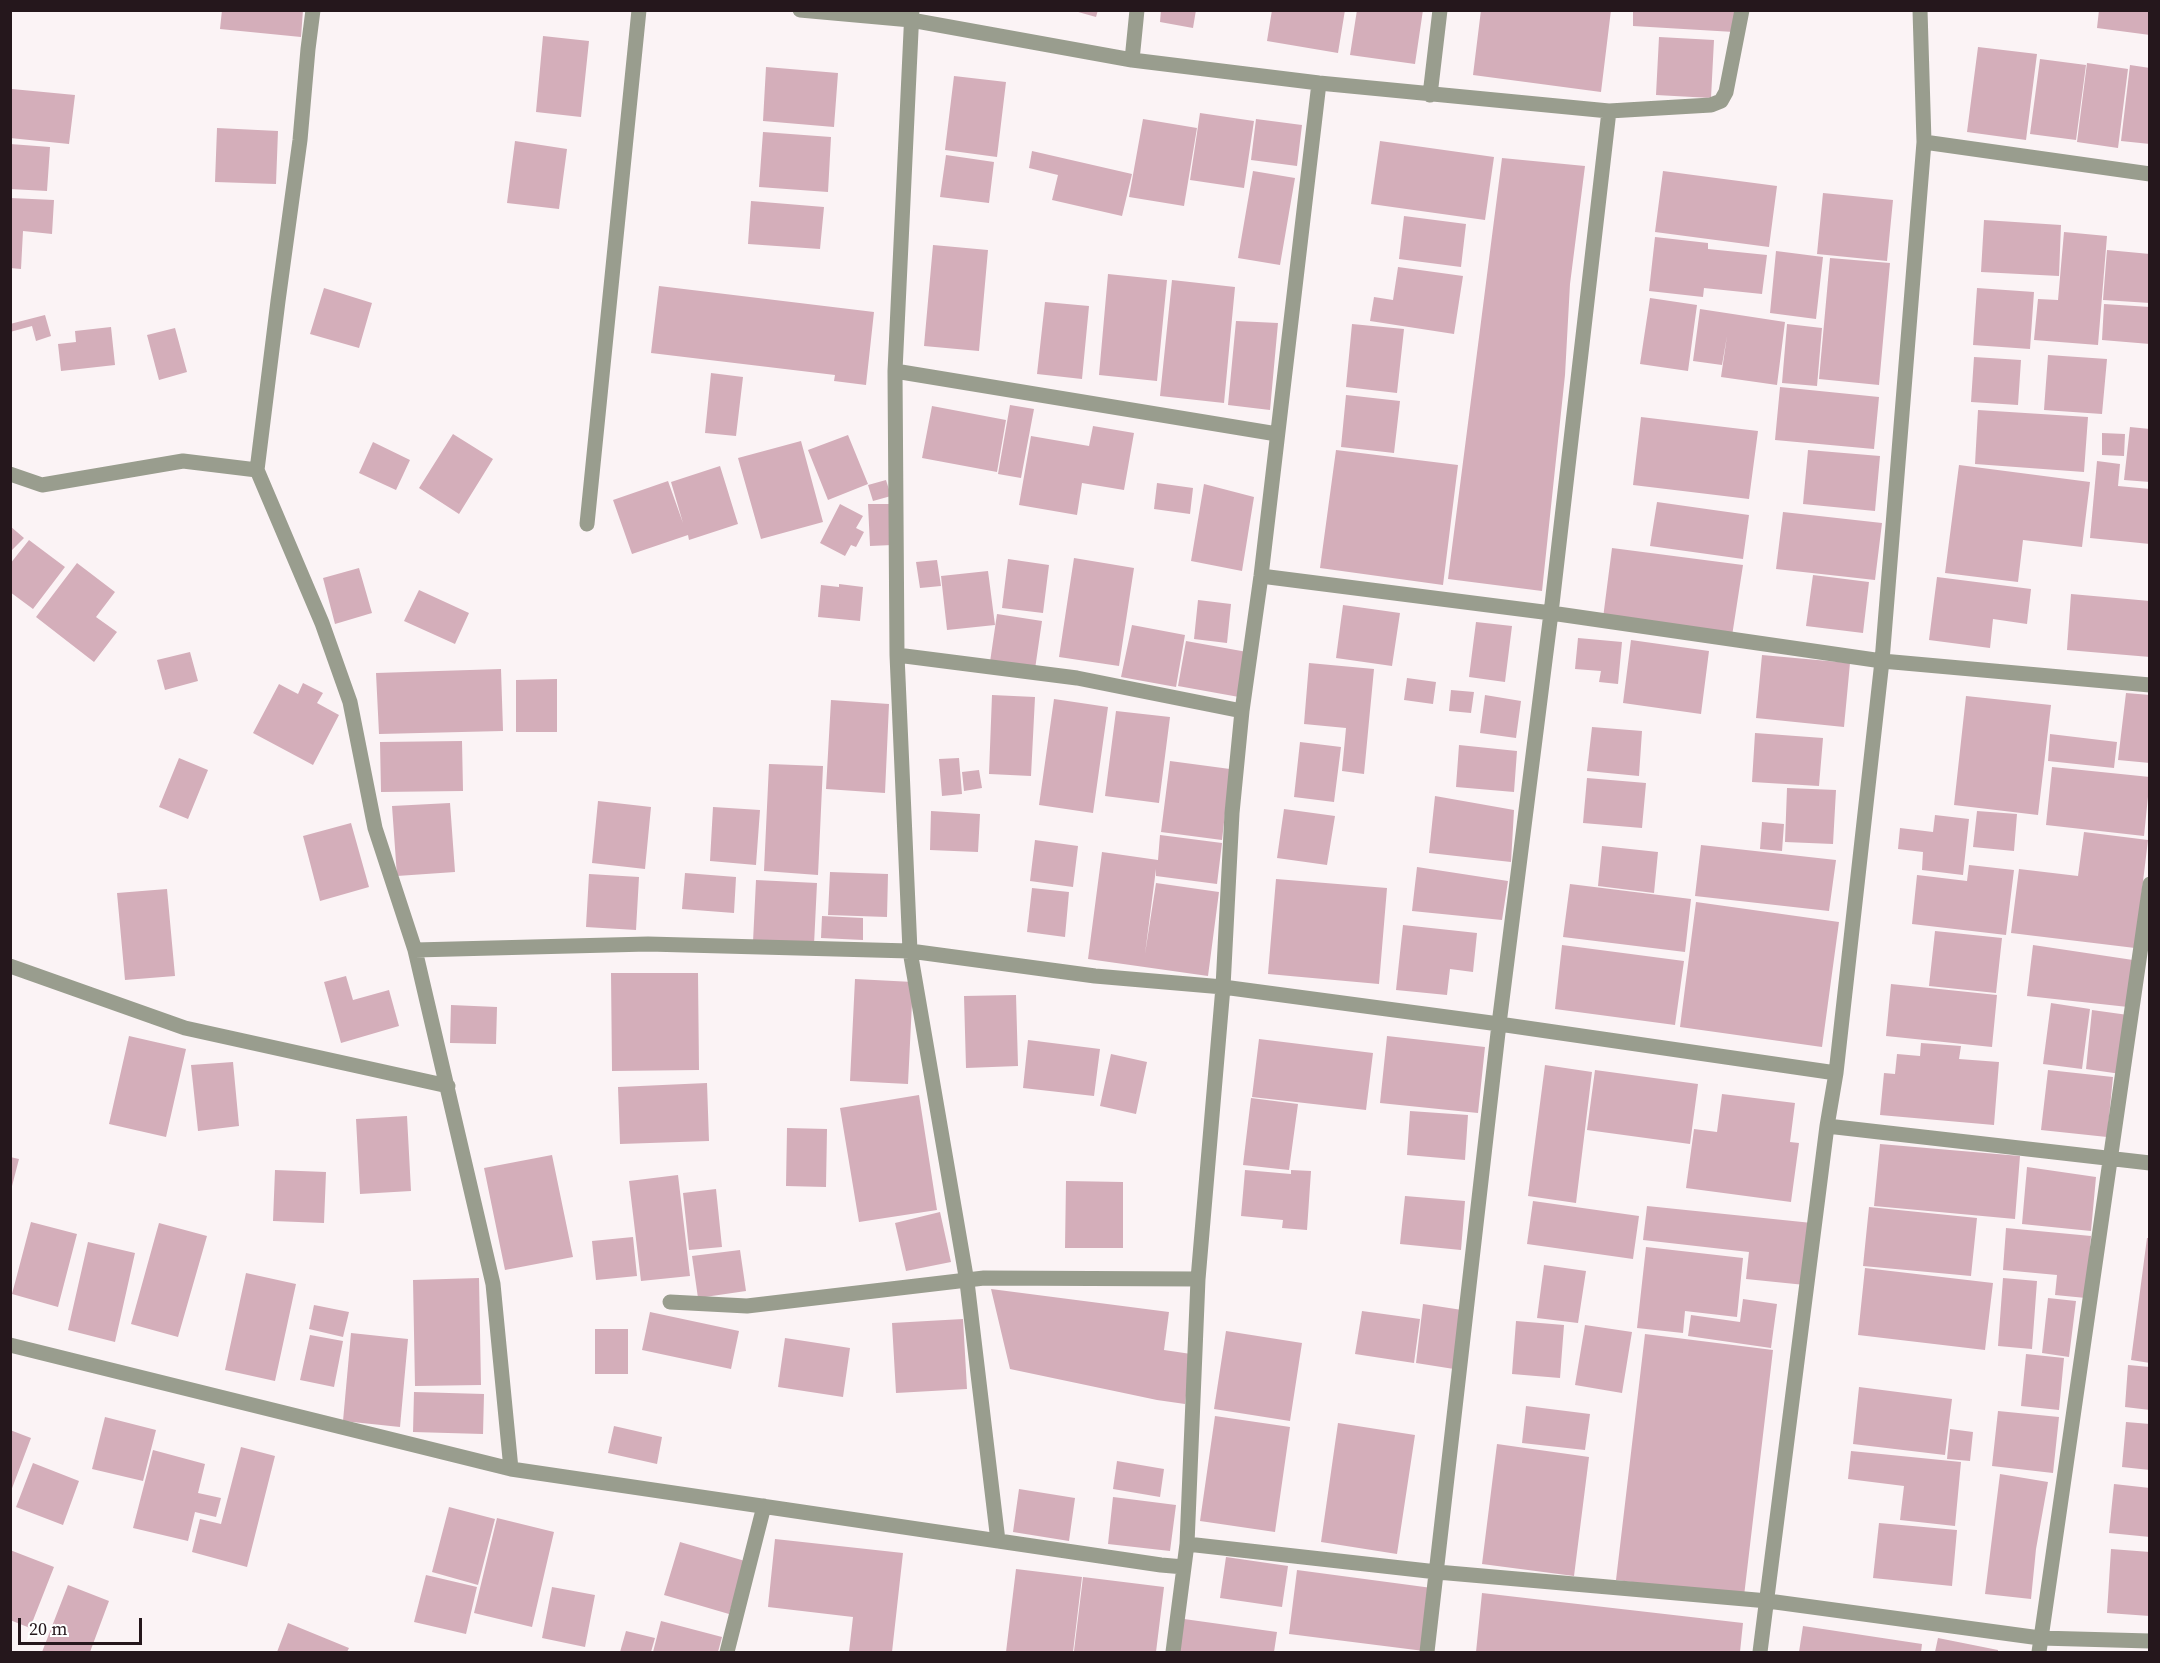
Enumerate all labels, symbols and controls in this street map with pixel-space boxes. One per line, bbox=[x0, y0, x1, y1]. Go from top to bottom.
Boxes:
scale bar bbox=[21, 1606, 146, 1644]
text: 20 m bbox=[29, 1616, 67, 1641]

